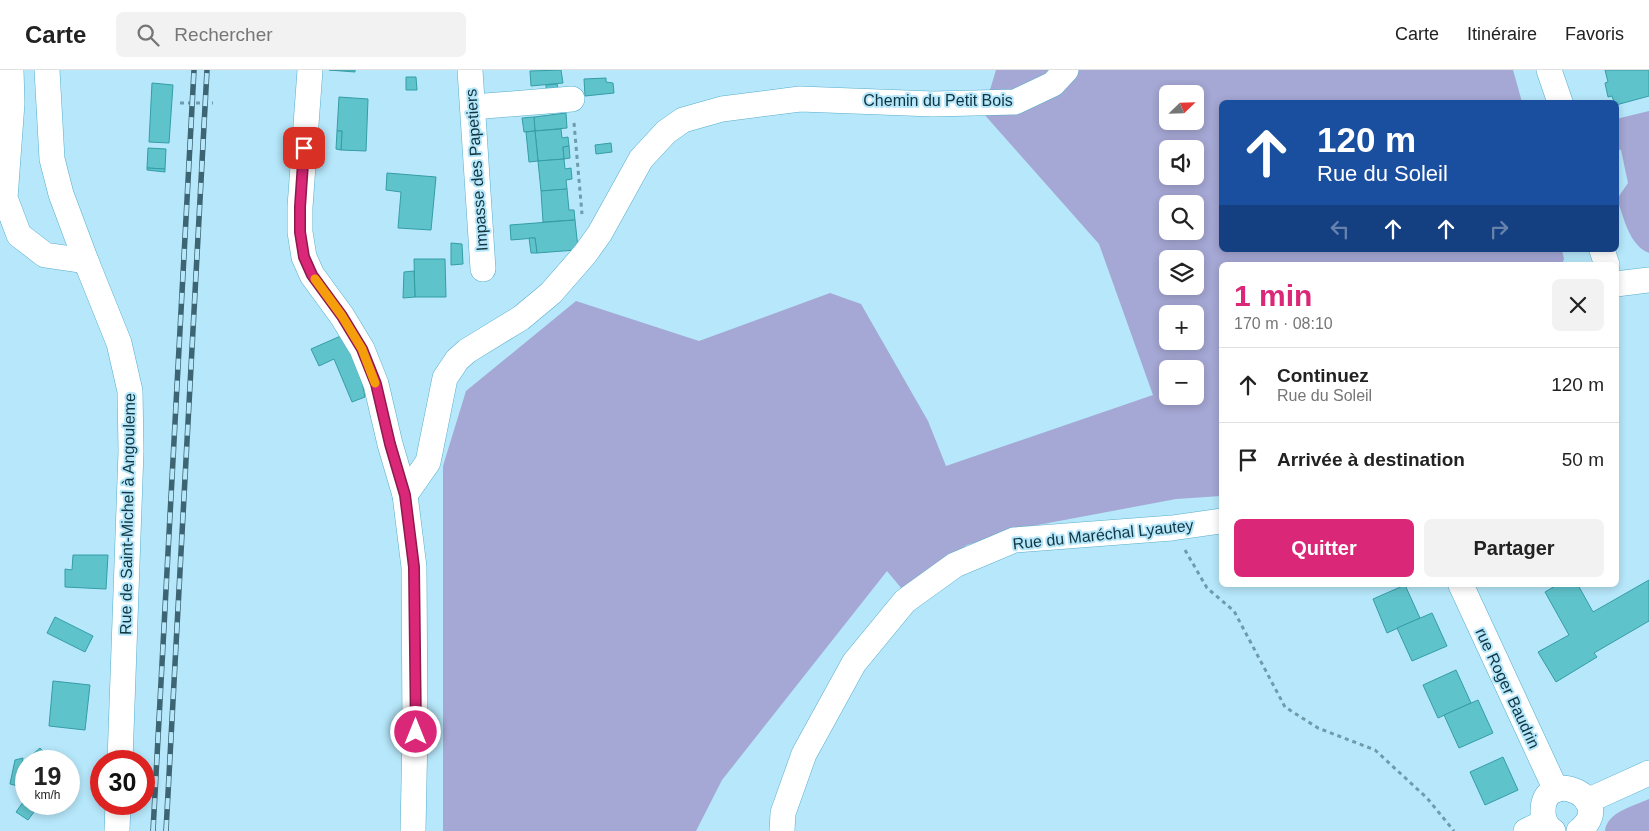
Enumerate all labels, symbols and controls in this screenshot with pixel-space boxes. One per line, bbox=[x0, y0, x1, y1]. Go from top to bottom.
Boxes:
search box bbox=[116, 12, 466, 57]
text: Carte bbox=[25, 21, 86, 48]
icon: search bbox=[134, 21, 162, 49]
text: Rechercher bbox=[174, 24, 273, 45]
text: Carte bbox=[1395, 24, 1439, 44]
text: Itinéraire bbox=[1467, 24, 1537, 44]
text: Favoris bbox=[1565, 24, 1624, 44]
north arrow bbox=[1159, 85, 1204, 130]
map controls bbox=[1159, 85, 1204, 405]
street label: Impasse des Papetiers bbox=[462, 88, 491, 252]
street label: Chemin du Petit Bois bbox=[863, 92, 1013, 109]
icon: ahead bbox=[1234, 120, 1299, 185]
text: 120 m bbox=[1317, 120, 1416, 159]
pin bbox=[283, 127, 325, 169]
icon: arrive bbox=[290, 134, 318, 162]
button: sound bbox=[1159, 140, 1204, 185]
text: Rue du Soleil bbox=[1317, 161, 1448, 186]
button: search bbox=[1159, 195, 1204, 240]
icon: left bbox=[1326, 215, 1354, 243]
icon: ahead bbox=[1379, 215, 1407, 243]
icon: ahead bbox=[1432, 215, 1460, 243]
icon: right bbox=[1485, 215, 1513, 243]
button: layers bbox=[1159, 250, 1204, 295]
text: 1 min bbox=[1234, 279, 1312, 312]
button: close bbox=[1552, 279, 1604, 331]
button: + bbox=[1159, 305, 1204, 350]
text: 170 m · 08:10 bbox=[1234, 315, 1333, 332]
button: − bbox=[1159, 360, 1204, 405]
text: Continuez bbox=[1277, 365, 1369, 386]
icon: ahead bbox=[1234, 371, 1262, 399]
text: 120 m bbox=[1551, 374, 1604, 395]
text: Rue du Soleil bbox=[1277, 387, 1372, 404]
street label: Rue de Saint-Michel à Angouleme bbox=[117, 393, 138, 635]
icon: arrive bbox=[1234, 446, 1262, 474]
text: Arrivée à destination bbox=[1277, 449, 1465, 470]
text: 50 m bbox=[1562, 449, 1604, 470]
street label: Rue du Maréchal Lyautey bbox=[1012, 517, 1194, 552]
button: Quitter bbox=[1234, 519, 1414, 577]
button: Partager bbox=[1424, 519, 1604, 577]
street label: rue Roger Baudrin bbox=[1472, 625, 1543, 751]
position arrow bbox=[389, 705, 441, 757]
speed limit sign: 30 bbox=[90, 750, 155, 815]
text: 19 bbox=[34, 762, 61, 790]
text: km/h bbox=[34, 788, 61, 802]

